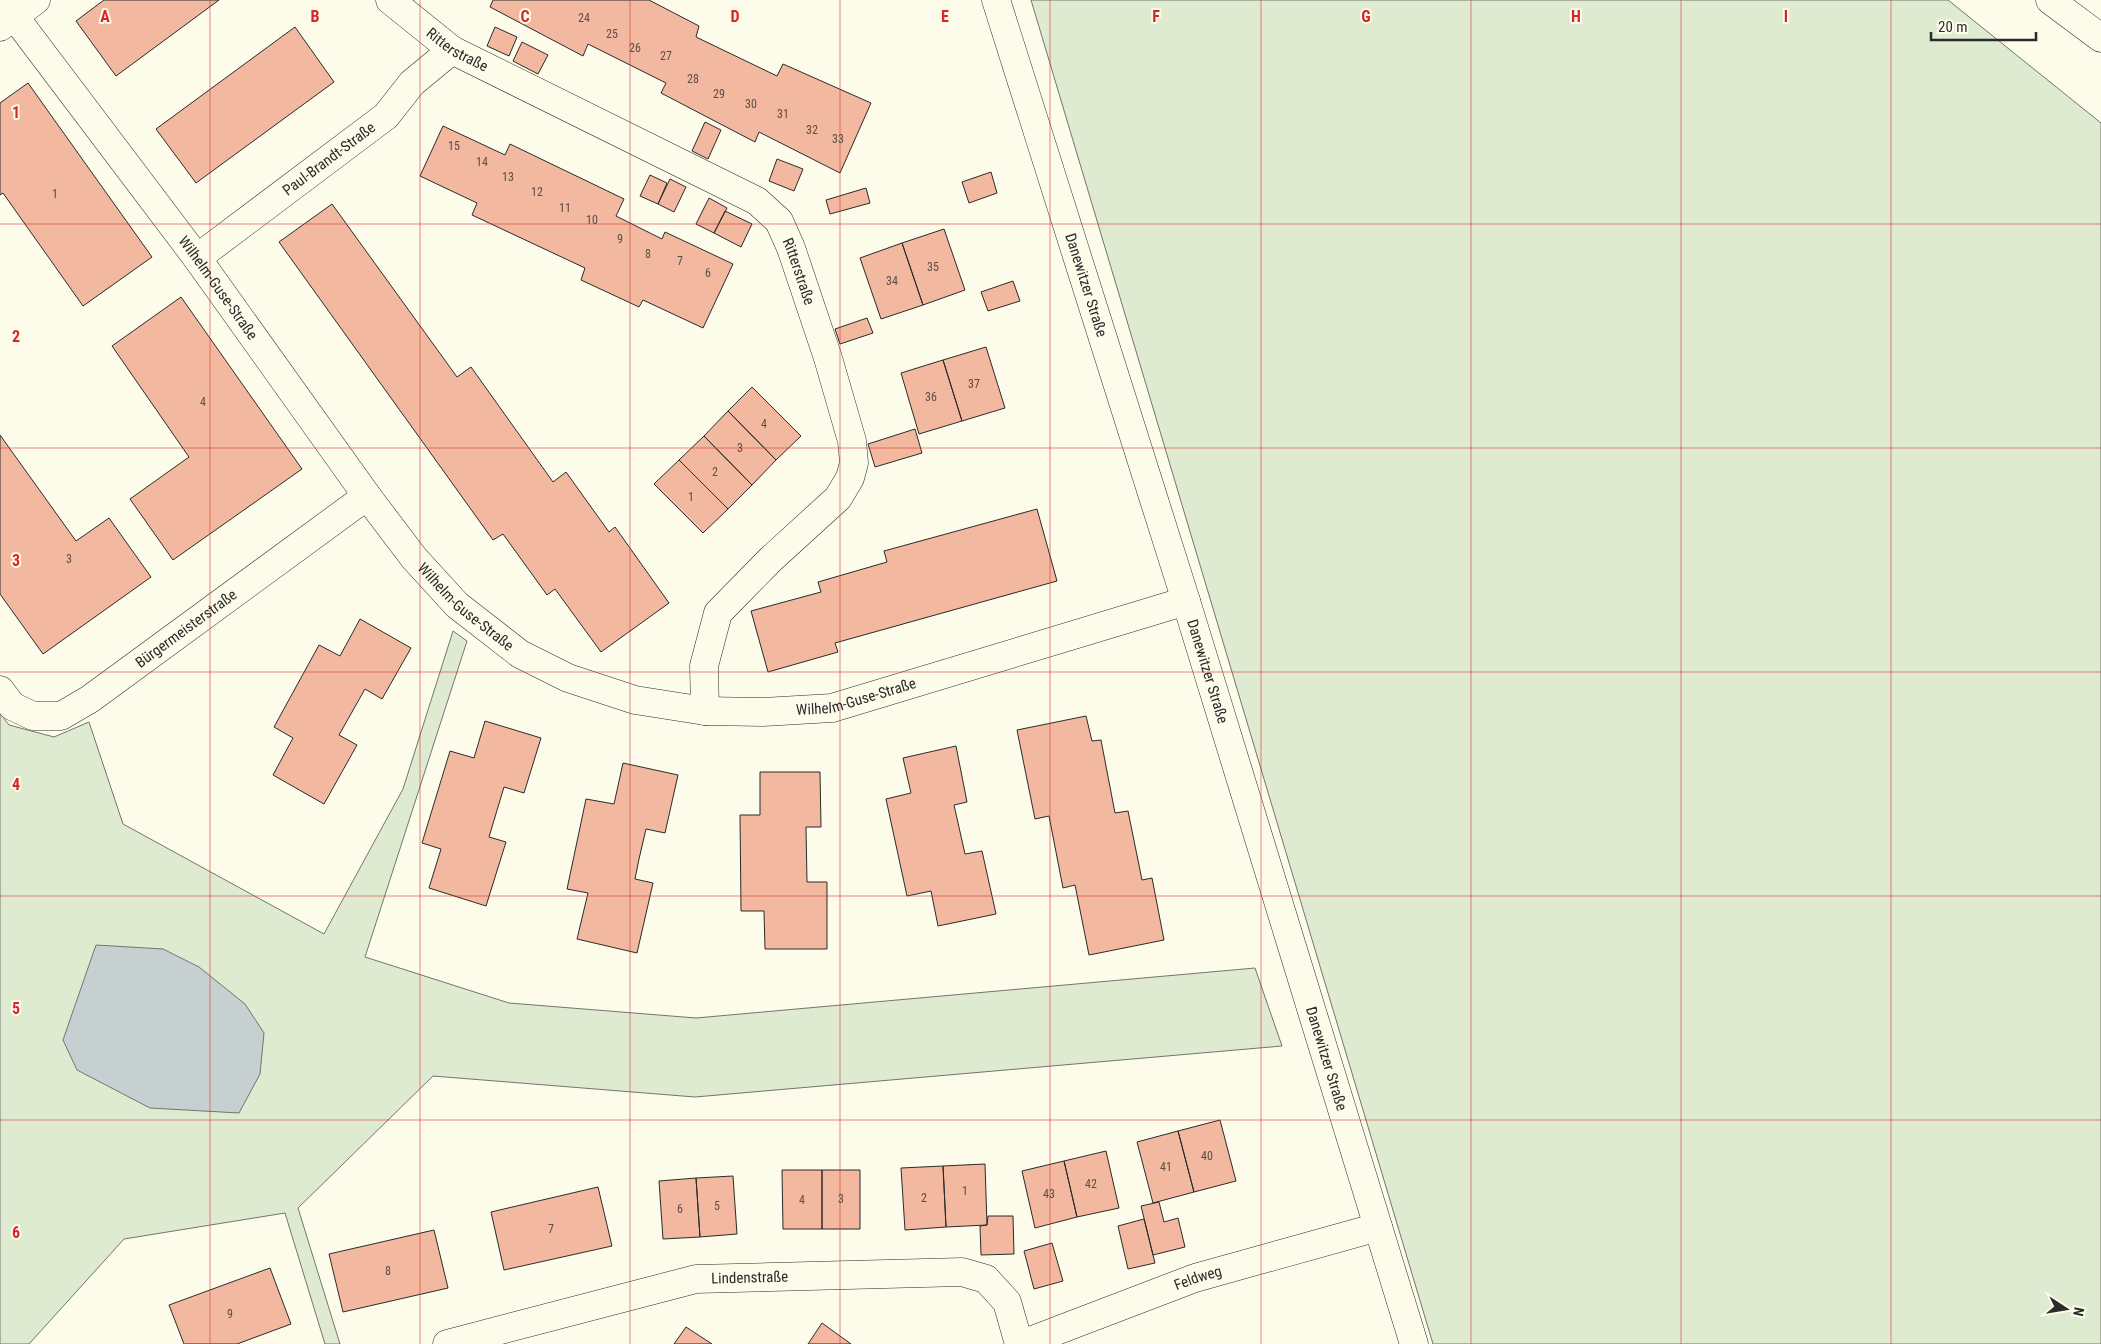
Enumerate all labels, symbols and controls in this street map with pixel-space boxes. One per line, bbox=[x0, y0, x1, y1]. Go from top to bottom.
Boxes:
text: A bbox=[100, 7, 110, 26]
text: B bbox=[311, 7, 320, 26]
text: C bbox=[520, 7, 530, 26]
text: D bbox=[730, 7, 740, 26]
text: E bbox=[941, 7, 949, 26]
text: F bbox=[1152, 7, 1160, 26]
text: G bbox=[1361, 7, 1371, 26]
text: H bbox=[1571, 7, 1581, 26]
text: I bbox=[1784, 7, 1788, 26]
scale bar bbox=[1931, 10, 2036, 42]
house number: 24 bbox=[578, 11, 590, 25]
text: 20 m bbox=[1938, 18, 1968, 36]
street label: Ritterstraße bbox=[423, 24, 491, 75]
house number: 25 bbox=[606, 27, 618, 41]
house number: 26 bbox=[629, 41, 641, 55]
house number: 27 bbox=[660, 49, 672, 63]
house number: 28 bbox=[687, 72, 699, 86]
house number: 29 bbox=[713, 87, 725, 101]
house number: 30 bbox=[745, 97, 757, 111]
text: 1 bbox=[12, 103, 20, 122]
house number: 31 bbox=[777, 107, 789, 121]
street label: Paul-Brandt-Straße bbox=[279, 118, 379, 199]
house number: 32 bbox=[806, 123, 818, 137]
house number: 33 bbox=[832, 132, 844, 146]
house number: 15 bbox=[448, 139, 460, 153]
house number: 14 bbox=[476, 155, 488, 169]
house number: 13 bbox=[502, 170, 514, 184]
house number: 12 bbox=[531, 185, 543, 199]
house number: 1 bbox=[52, 187, 58, 201]
house number: 11 bbox=[559, 201, 571, 215]
house number: 10 bbox=[586, 213, 598, 227]
street label: Danewitzer Straße bbox=[1061, 231, 1111, 339]
house number: 9 bbox=[617, 232, 623, 246]
street label: Wilhelm-Guse-Straße bbox=[175, 233, 261, 343]
street label: Ritterstraße bbox=[779, 235, 819, 307]
house number: 8 bbox=[645, 247, 651, 261]
house number: 7 bbox=[677, 254, 683, 268]
house number: 35 bbox=[927, 260, 939, 274]
house number: 6 bbox=[705, 266, 711, 280]
house number: 34 bbox=[886, 274, 898, 288]
text: 2 bbox=[12, 327, 20, 346]
house number: 37 bbox=[968, 377, 980, 391]
house number: 36 bbox=[925, 390, 937, 404]
house number: 4 bbox=[200, 395, 206, 409]
house number: 4 bbox=[761, 417, 767, 431]
house number: 3 bbox=[737, 441, 743, 455]
house number: 2 bbox=[712, 465, 718, 479]
house number: 1 bbox=[688, 490, 694, 504]
text: 3 bbox=[12, 551, 20, 570]
house number: 3 bbox=[66, 552, 72, 566]
street label: Wilhelm-Guse-Straße bbox=[414, 559, 517, 655]
street label: Bürgermeisterstraße bbox=[132, 585, 240, 672]
street label: Danewitzer Straße bbox=[1183, 617, 1232, 726]
street label: Wilhelm-Guse-Straße bbox=[795, 674, 918, 719]
text: 4 bbox=[12, 775, 20, 794]
text: 5 bbox=[12, 999, 20, 1018]
street label: Danewitzer Straße bbox=[1302, 1004, 1351, 1113]
house number: 40 bbox=[1201, 1149, 1213, 1163]
house number: 41 bbox=[1160, 1160, 1172, 1174]
house number: 42 bbox=[1085, 1177, 1097, 1191]
house number: 1 bbox=[962, 1184, 968, 1198]
house number: 43 bbox=[1043, 1187, 1055, 1201]
house number: 2 bbox=[921, 1191, 927, 1205]
house number: 3 bbox=[838, 1192, 844, 1206]
house number: 4 bbox=[799, 1193, 805, 1207]
house number: 5 bbox=[714, 1199, 720, 1213]
house number: 6 bbox=[677, 1202, 683, 1216]
house number: 7 bbox=[548, 1222, 554, 1236]
text: 6 bbox=[12, 1223, 20, 1242]
street label: Feldweg bbox=[1171, 1262, 1224, 1294]
house number: 8 bbox=[385, 1264, 391, 1278]
street label: Lindenstraße bbox=[711, 1268, 788, 1288]
north arrow bbox=[2041, 1284, 2091, 1334]
text: N bbox=[2070, 1306, 2087, 1318]
house number: 9 bbox=[227, 1307, 233, 1321]

